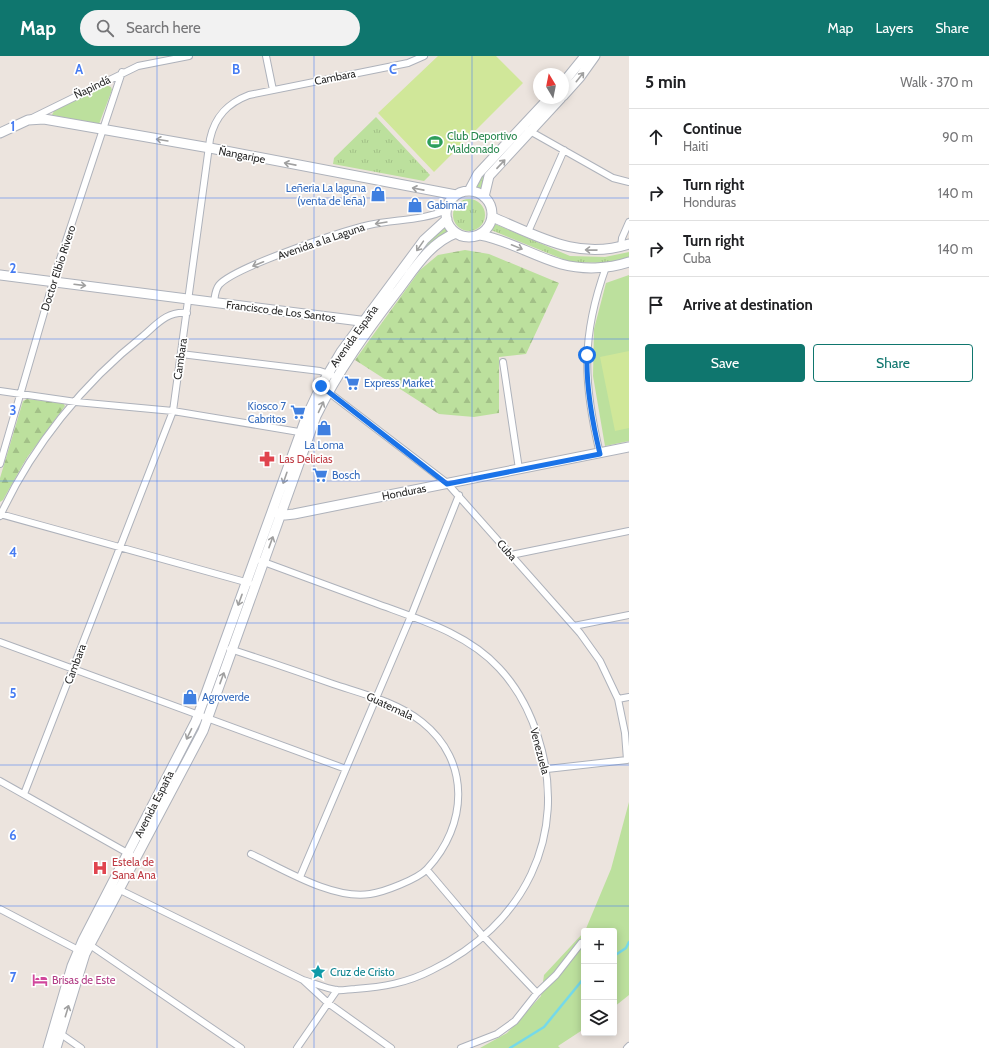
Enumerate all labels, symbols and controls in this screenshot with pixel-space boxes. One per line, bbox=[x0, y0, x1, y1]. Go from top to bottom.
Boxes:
search box bbox=[80, 10, 360, 46]
text: Map bbox=[20, 17, 56, 40]
icon: search bbox=[94, 17, 116, 39]
text: Search here bbox=[126, 19, 201, 37]
text: Map bbox=[828, 19, 853, 37]
text: Layers bbox=[875, 19, 913, 37]
text: Share bbox=[935, 19, 969, 37]
text: A bbox=[75, 61, 84, 77]
text: B bbox=[232, 61, 240, 77]
text: C bbox=[389, 61, 397, 77]
street label: Cambara bbox=[313, 66, 358, 88]
north arrow bbox=[533, 68, 569, 104]
one-way arrow bbox=[576, 71, 584, 82]
street label: Ñapindá bbox=[71, 72, 113, 102]
text: 5 min bbox=[645, 72, 686, 92]
text: Walk · 370 m bbox=[900, 74, 973, 90]
text: 1 bbox=[11, 118, 15, 134]
text: Continue bbox=[683, 120, 742, 138]
icon: ahead bbox=[645, 126, 667, 148]
place label: Club Deportivo Maldonado bbox=[447, 129, 517, 156]
text: 90 m bbox=[942, 129, 973, 145]
sports icon: Club Deportivo Maldonado bbox=[426, 133, 444, 151]
one-way arrow bbox=[156, 136, 169, 144]
text: Haiti bbox=[683, 138, 708, 154]
street label: Ñangaripe bbox=[217, 144, 267, 166]
one-way arrow bbox=[496, 158, 505, 169]
one-way arrow bbox=[284, 160, 297, 168]
text: Turn right bbox=[683, 176, 744, 194]
place label: Leñeria La laguna (venta de leña) bbox=[286, 181, 367, 208]
icon: right bbox=[645, 182, 667, 204]
shop icon: Leñeria La laguna (venta de leña) bbox=[369, 185, 387, 203]
one-way arrow bbox=[412, 185, 425, 193]
text: 140 m bbox=[938, 185, 973, 201]
text: Honduras bbox=[683, 194, 736, 210]
shop icon: Gabimar bbox=[406, 196, 424, 214]
place label: Gabimar bbox=[427, 198, 467, 212]
street label: Avenida a la Laguna bbox=[276, 219, 367, 262]
one-way arrow bbox=[375, 219, 388, 227]
street label: Doctor Elbio Rivero bbox=[38, 223, 78, 313]
text: Turn right bbox=[683, 232, 744, 250]
icon: right bbox=[645, 238, 667, 260]
one-way arrow bbox=[416, 241, 424, 252]
text: 140 m bbox=[938, 241, 973, 257]
one-way arrow bbox=[510, 243, 522, 251]
one-way arrow bbox=[585, 246, 598, 254]
text: Cuba bbox=[683, 250, 711, 266]
text: 2 bbox=[10, 260, 17, 276]
one-way arrow bbox=[252, 261, 264, 268]
one-way arrow bbox=[73, 281, 86, 289]
icon: arrive bbox=[645, 294, 667, 316]
text: Arrive at destination bbox=[683, 296, 813, 314]
street label: Francisco de Los Santos bbox=[225, 297, 337, 325]
street label: Avenida España bbox=[327, 302, 382, 370]
street label: Cambara bbox=[170, 337, 190, 381]
button: Save bbox=[645, 344, 805, 382]
button: Share bbox=[813, 344, 973, 382]
route start bbox=[578, 346, 596, 364]
supermarket icon: Express Market bbox=[343, 374, 361, 392]
place label: Express Market bbox=[364, 376, 434, 390]
route end bbox=[312, 377, 330, 395]
place label: Kiosco 7 Cabritos bbox=[248, 399, 286, 426]
text: 3 bbox=[9, 402, 17, 418]
one-way arrow bbox=[317, 402, 325, 414]
supermarket icon: Kiosco 7 Cabritos bbox=[289, 403, 307, 421]
shop icon: La Loma bbox=[315, 419, 333, 437]
place label: La Loma bbox=[304, 438, 345, 452]
pharmacy icon: Las Delicias bbox=[258, 450, 276, 468]
place label: Las Delicias bbox=[279, 452, 333, 466]
supermarket icon: Bosch bbox=[311, 466, 329, 484]
place label: Bosch bbox=[332, 468, 360, 482]
one-way arrow bbox=[280, 471, 288, 483]
street label: Honduras bbox=[381, 481, 428, 503]
street label: Cuba bbox=[494, 536, 521, 564]
one-way arrow bbox=[267, 537, 275, 549]
text: 4 bbox=[9, 544, 17, 560]
one-way arrow bbox=[235, 593, 243, 605]
street label: Cambara bbox=[61, 641, 89, 686]
one-way arrow bbox=[218, 672, 226, 684]
text: 5 bbox=[10, 685, 17, 701]
shop icon: Agroverde bbox=[181, 688, 199, 706]
street label: Guatemala bbox=[364, 689, 416, 723]
place label: Agroverde bbox=[202, 690, 250, 704]
street label: Venezuela bbox=[527, 726, 553, 777]
one-way arrow bbox=[185, 728, 192, 740]
street label: Avenida España bbox=[131, 768, 177, 840]
text: 6 bbox=[9, 827, 17, 843]
place label: Estela de Sana Ana bbox=[112, 855, 157, 882]
hospital icon: Estela de Sana Ana bbox=[91, 859, 109, 877]
map controls bbox=[581, 928, 617, 1036]
button: + bbox=[581, 928, 617, 964]
place icon: Cruz de Cristo bbox=[309, 963, 327, 981]
button: − bbox=[581, 964, 617, 1000]
place label: Cruz de Cristo bbox=[330, 965, 395, 979]
text: 7 bbox=[10, 969, 17, 985]
hotel icon: Brisas de Este bbox=[31, 971, 49, 989]
place label: Brisas de Este bbox=[52, 973, 116, 987]
button: layers bbox=[581, 1000, 617, 1036]
one-way arrow bbox=[64, 1004, 71, 1017]

